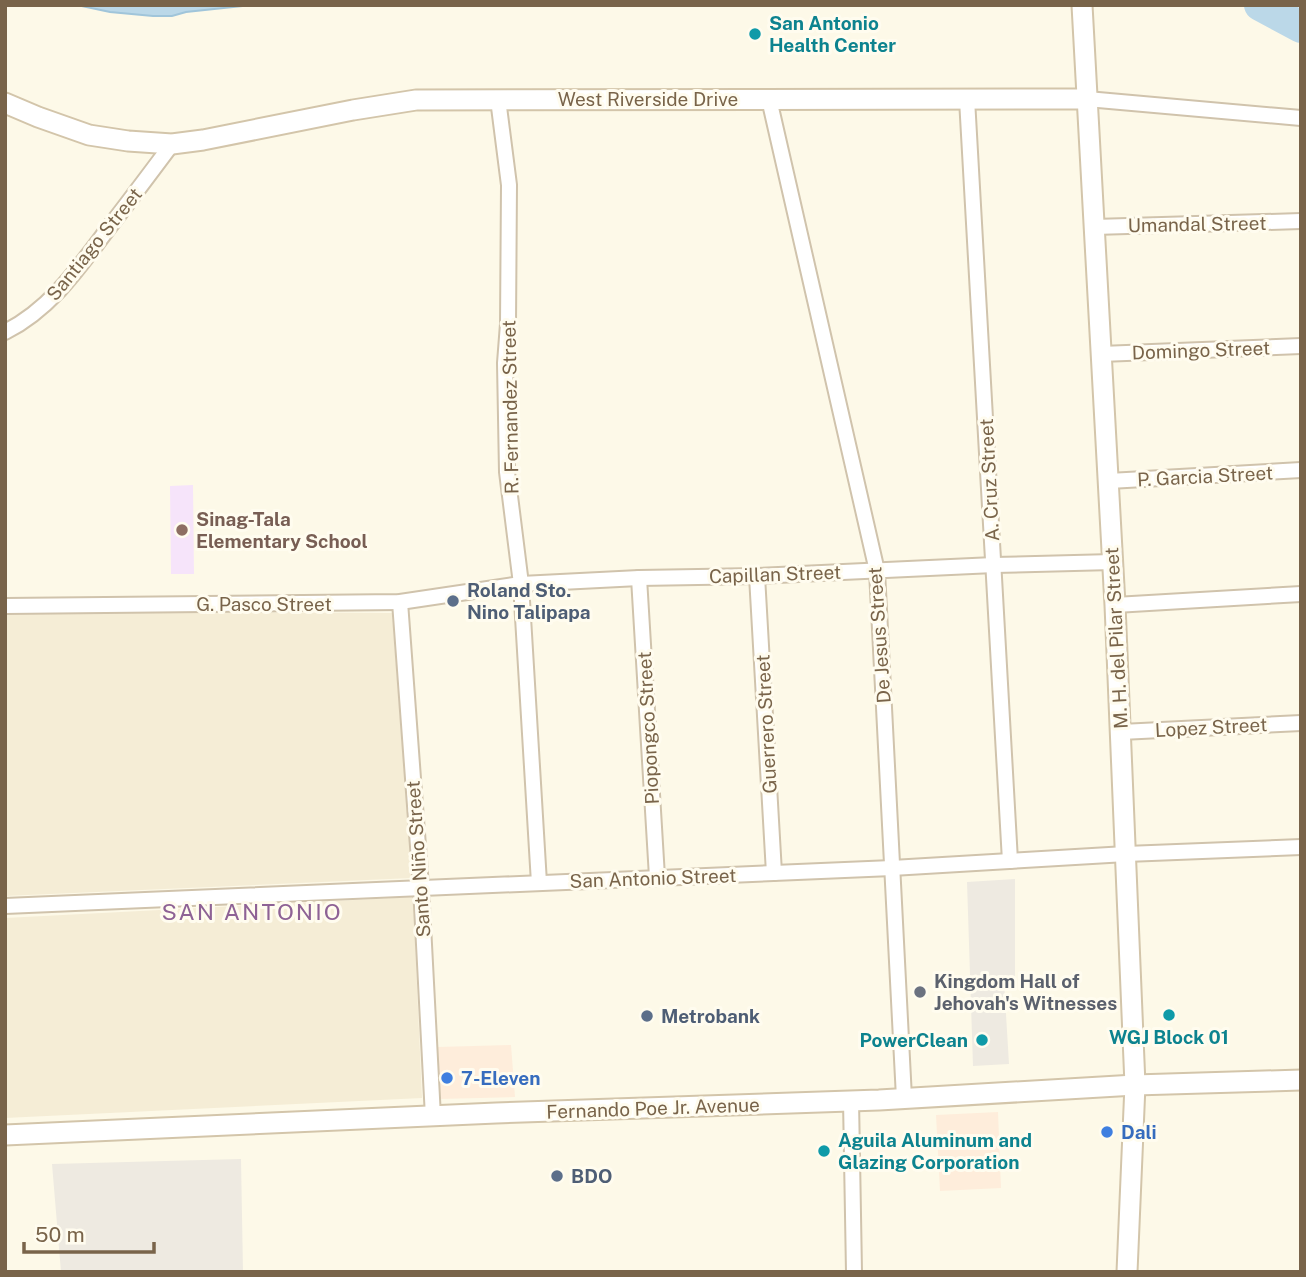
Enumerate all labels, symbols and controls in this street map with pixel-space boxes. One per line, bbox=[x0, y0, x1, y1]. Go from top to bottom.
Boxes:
place label: San Antonio Health Center bbox=[769, 12, 896, 56]
marker: San Antonio Health Center bbox=[747, 26, 763, 42]
street label: West Riverside Drive bbox=[558, 88, 738, 110]
street label: Santiago Street bbox=[42, 183, 146, 305]
street label: Umandal Street bbox=[1127, 212, 1267, 236]
street label: R. Fernandez Street bbox=[497, 320, 523, 494]
street label: Domingo Street bbox=[1131, 337, 1271, 363]
street label: A. Cruz Street bbox=[975, 418, 1003, 542]
street label: P. Garcia Street bbox=[1136, 461, 1274, 491]
place label: Sinag-Tala Elementary School bbox=[196, 508, 368, 552]
marker: Sinag-Tala Elementary School bbox=[174, 522, 190, 538]
street label: M. H. del Pilar Street bbox=[1100, 547, 1132, 729]
street label: Capillan Street bbox=[708, 561, 842, 587]
street label: De Jesus Street bbox=[863, 566, 895, 704]
place label: Roland Sto. Nino Talipapa bbox=[467, 579, 591, 623]
street label: G. Pasco Street bbox=[196, 593, 332, 615]
marker: Roland Sto. Nino Talipapa bbox=[445, 593, 461, 609]
street label: Piopongco Street bbox=[633, 651, 663, 805]
street label: Guerrero Street bbox=[751, 654, 781, 794]
street label: Lopez Street bbox=[1154, 713, 1268, 741]
street label: Santo Niño Street bbox=[402, 780, 434, 938]
street label: San Antonio Street bbox=[569, 864, 737, 892]
district label: SAN ANTONIO bbox=[161, 898, 343, 925]
place label: Kingdom Hall of Jehovah's Witnesses bbox=[934, 970, 1117, 1014]
marker: Kingdom Hall of Jehovah's Witnesses bbox=[912, 984, 928, 1000]
place label: Metrobank bbox=[661, 1005, 760, 1027]
marker: WGJ Block 01 bbox=[1161, 1007, 1177, 1023]
marker: Metrobank bbox=[639, 1008, 655, 1024]
place label: WGJ Block 01 bbox=[1109, 1026, 1229, 1048]
place label: PowerClean bbox=[860, 1029, 968, 1051]
marker: PowerClean bbox=[974, 1032, 990, 1048]
place label: 7-Eleven bbox=[461, 1067, 540, 1089]
marker: 7-Eleven bbox=[439, 1070, 455, 1086]
street label: Fernando Poe Jr. Avenue bbox=[546, 1093, 760, 1123]
place label: Dali bbox=[1121, 1121, 1157, 1143]
marker: Dali bbox=[1099, 1124, 1115, 1140]
place label: Aguila Aluminum and Glazing Corporation bbox=[838, 1129, 1032, 1173]
marker: Aguila Aluminum and Glazing Corporation bbox=[816, 1143, 832, 1159]
place label: BDO bbox=[571, 1165, 612, 1187]
marker: BDO bbox=[549, 1168, 565, 1184]
scale bar bbox=[24, 1210, 154, 1254]
text: 50 m bbox=[35, 1222, 85, 1247]

